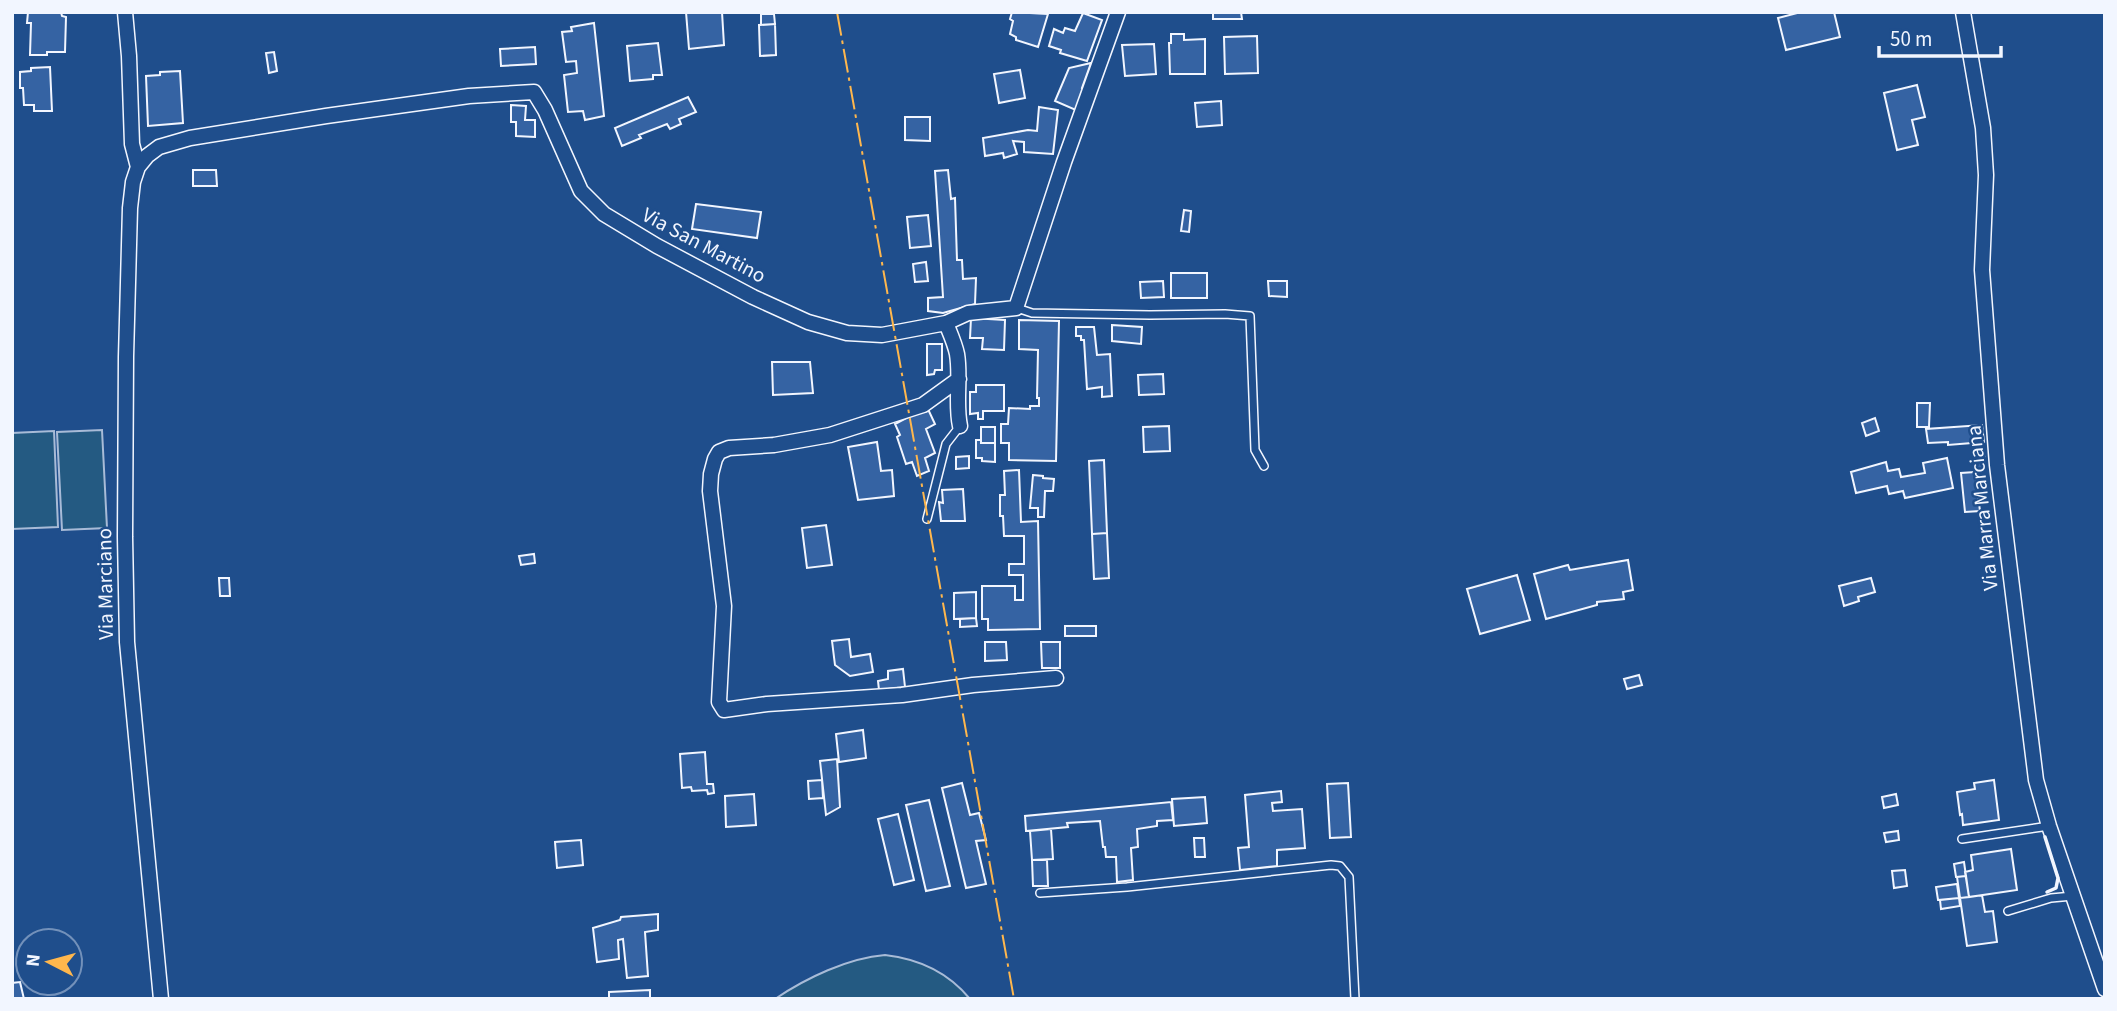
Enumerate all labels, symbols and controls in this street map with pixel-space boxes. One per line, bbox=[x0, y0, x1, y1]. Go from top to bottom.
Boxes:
scale bar bbox=[1879, 14, 2002, 58]
text: 50 m bbox=[1890, 24, 1932, 54]
street label: Via San Martino bbox=[637, 200, 771, 290]
street label: Via Marra Marciana bbox=[1958, 424, 2006, 592]
street label: Via Marciano bbox=[89, 528, 121, 640]
north arrow bbox=[14, 927, 84, 997]
text: N bbox=[19, 953, 48, 968]

